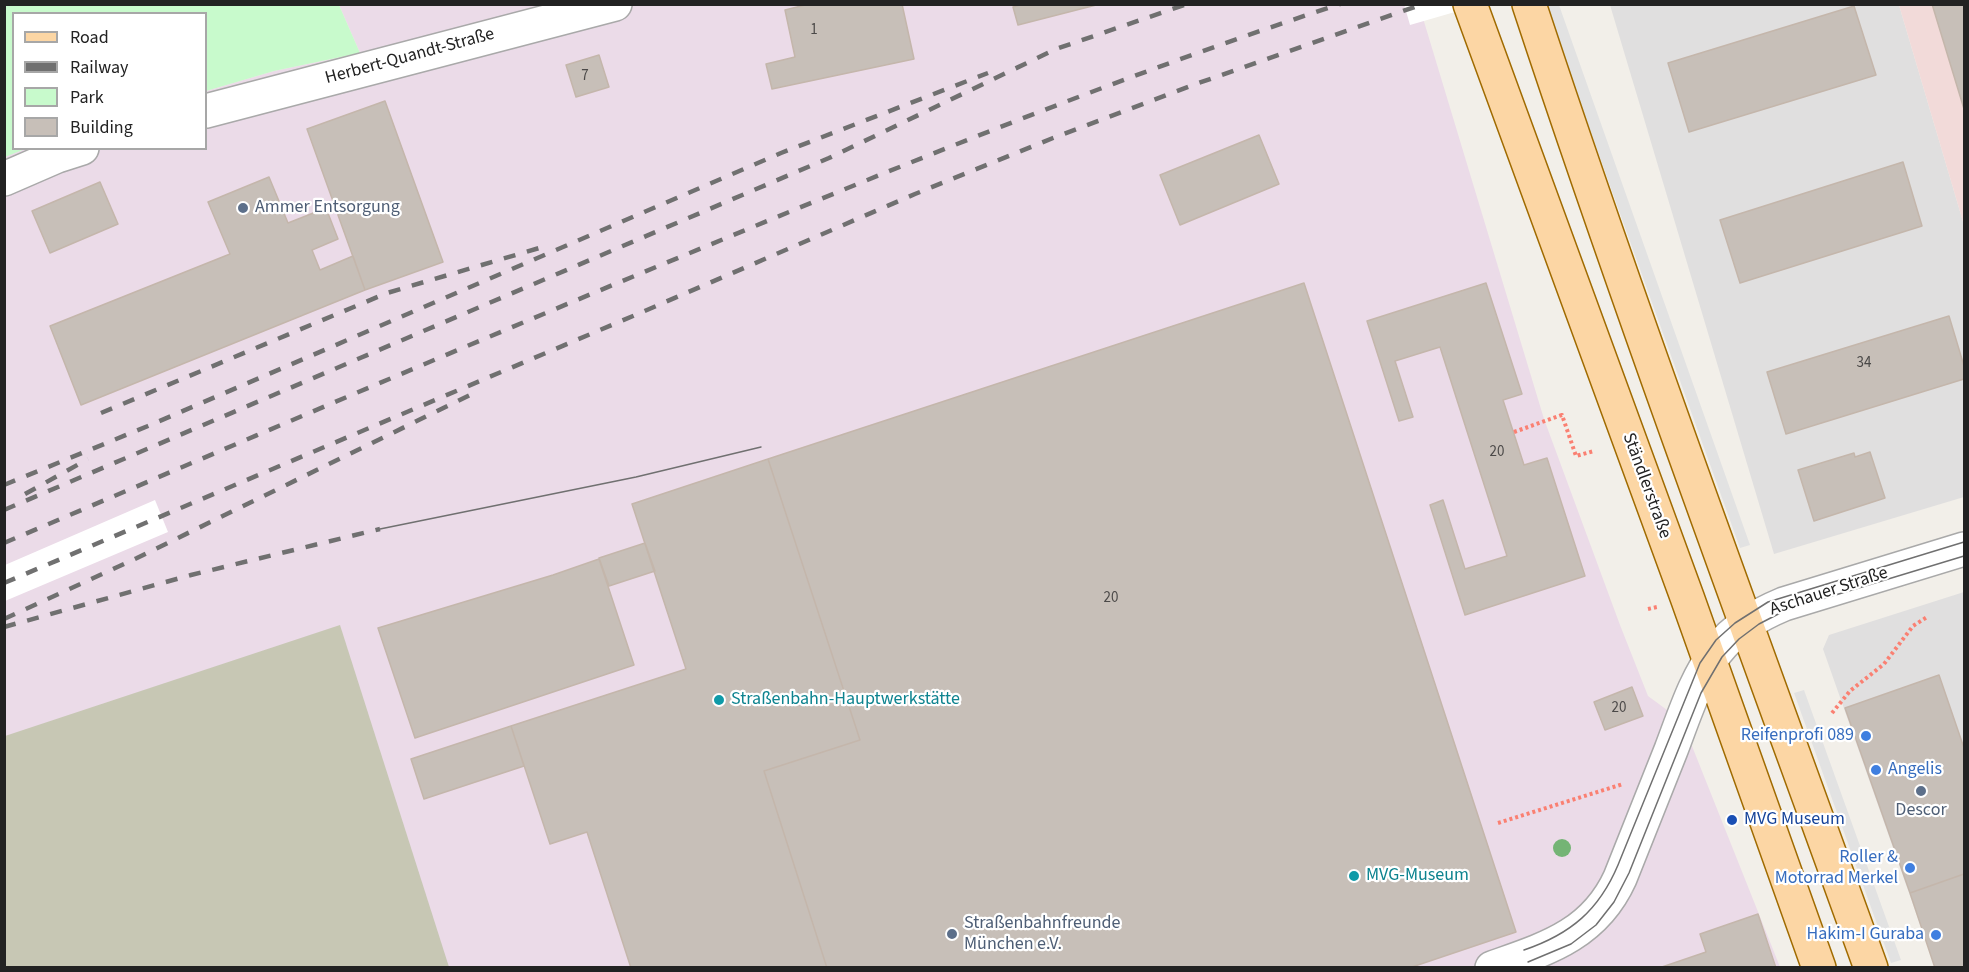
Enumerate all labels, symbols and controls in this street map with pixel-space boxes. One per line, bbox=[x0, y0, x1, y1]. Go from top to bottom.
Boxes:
legend bbox=[12, 12, 207, 150]
house number: 1 bbox=[810, 22, 818, 40]
street label: Herbert-Quandt-Straße bbox=[323, 24, 497, 90]
text: Road bbox=[70, 25, 109, 50]
text: Railway bbox=[70, 55, 129, 80]
house number: 7 bbox=[581, 68, 589, 86]
text: Park bbox=[70, 85, 104, 110]
text: Building bbox=[70, 115, 133, 140]
place label: Ammer Entsorgung bbox=[255, 197, 400, 219]
marker: Ammer Entsorgung bbox=[236, 201, 250, 215]
house number: 34 bbox=[1857, 355, 1871, 373]
street label: Ständlerstraße bbox=[1617, 430, 1675, 542]
house number: 20 bbox=[1490, 444, 1504, 462]
street label: Aschauer Straße bbox=[1767, 563, 1891, 621]
house number: 20 bbox=[1104, 590, 1118, 608]
place label: Straßenbahn-Hauptwerkstätte bbox=[731, 689, 960, 711]
marker: Straßenbahn-Hauptwerkstätte bbox=[712, 693, 726, 707]
house number: 20 bbox=[1612, 700, 1626, 718]
place label: Reifenprofi 089 bbox=[1741, 725, 1854, 747]
marker: Reifenprofi 089 bbox=[1859, 729, 1873, 743]
place label: Angelis bbox=[1888, 759, 1942, 781]
marker: Angelis bbox=[1869, 763, 1883, 777]
marker: Descor bbox=[1914, 784, 1928, 798]
place label: Descor bbox=[1895, 800, 1947, 822]
place label: MVG Museum bbox=[1744, 809, 1845, 831]
marker: MVG Museum bbox=[1725, 813, 1739, 827]
place label: Roller & Motorrad Merkel bbox=[1775, 847, 1898, 890]
marker: Roller & Motorrad Merkel bbox=[1903, 861, 1917, 875]
place label: MVG-Museum bbox=[1366, 865, 1469, 887]
marker: MVG-Museum bbox=[1347, 869, 1361, 883]
place label: Straßenbahnfreunde München e.V. bbox=[964, 913, 1121, 956]
place label: Hakim-I Guraba bbox=[1806, 924, 1924, 946]
marker: Straßenbahnfreunde München e.V. bbox=[945, 927, 959, 941]
marker: Hakim-I Guraba bbox=[1929, 928, 1943, 942]

